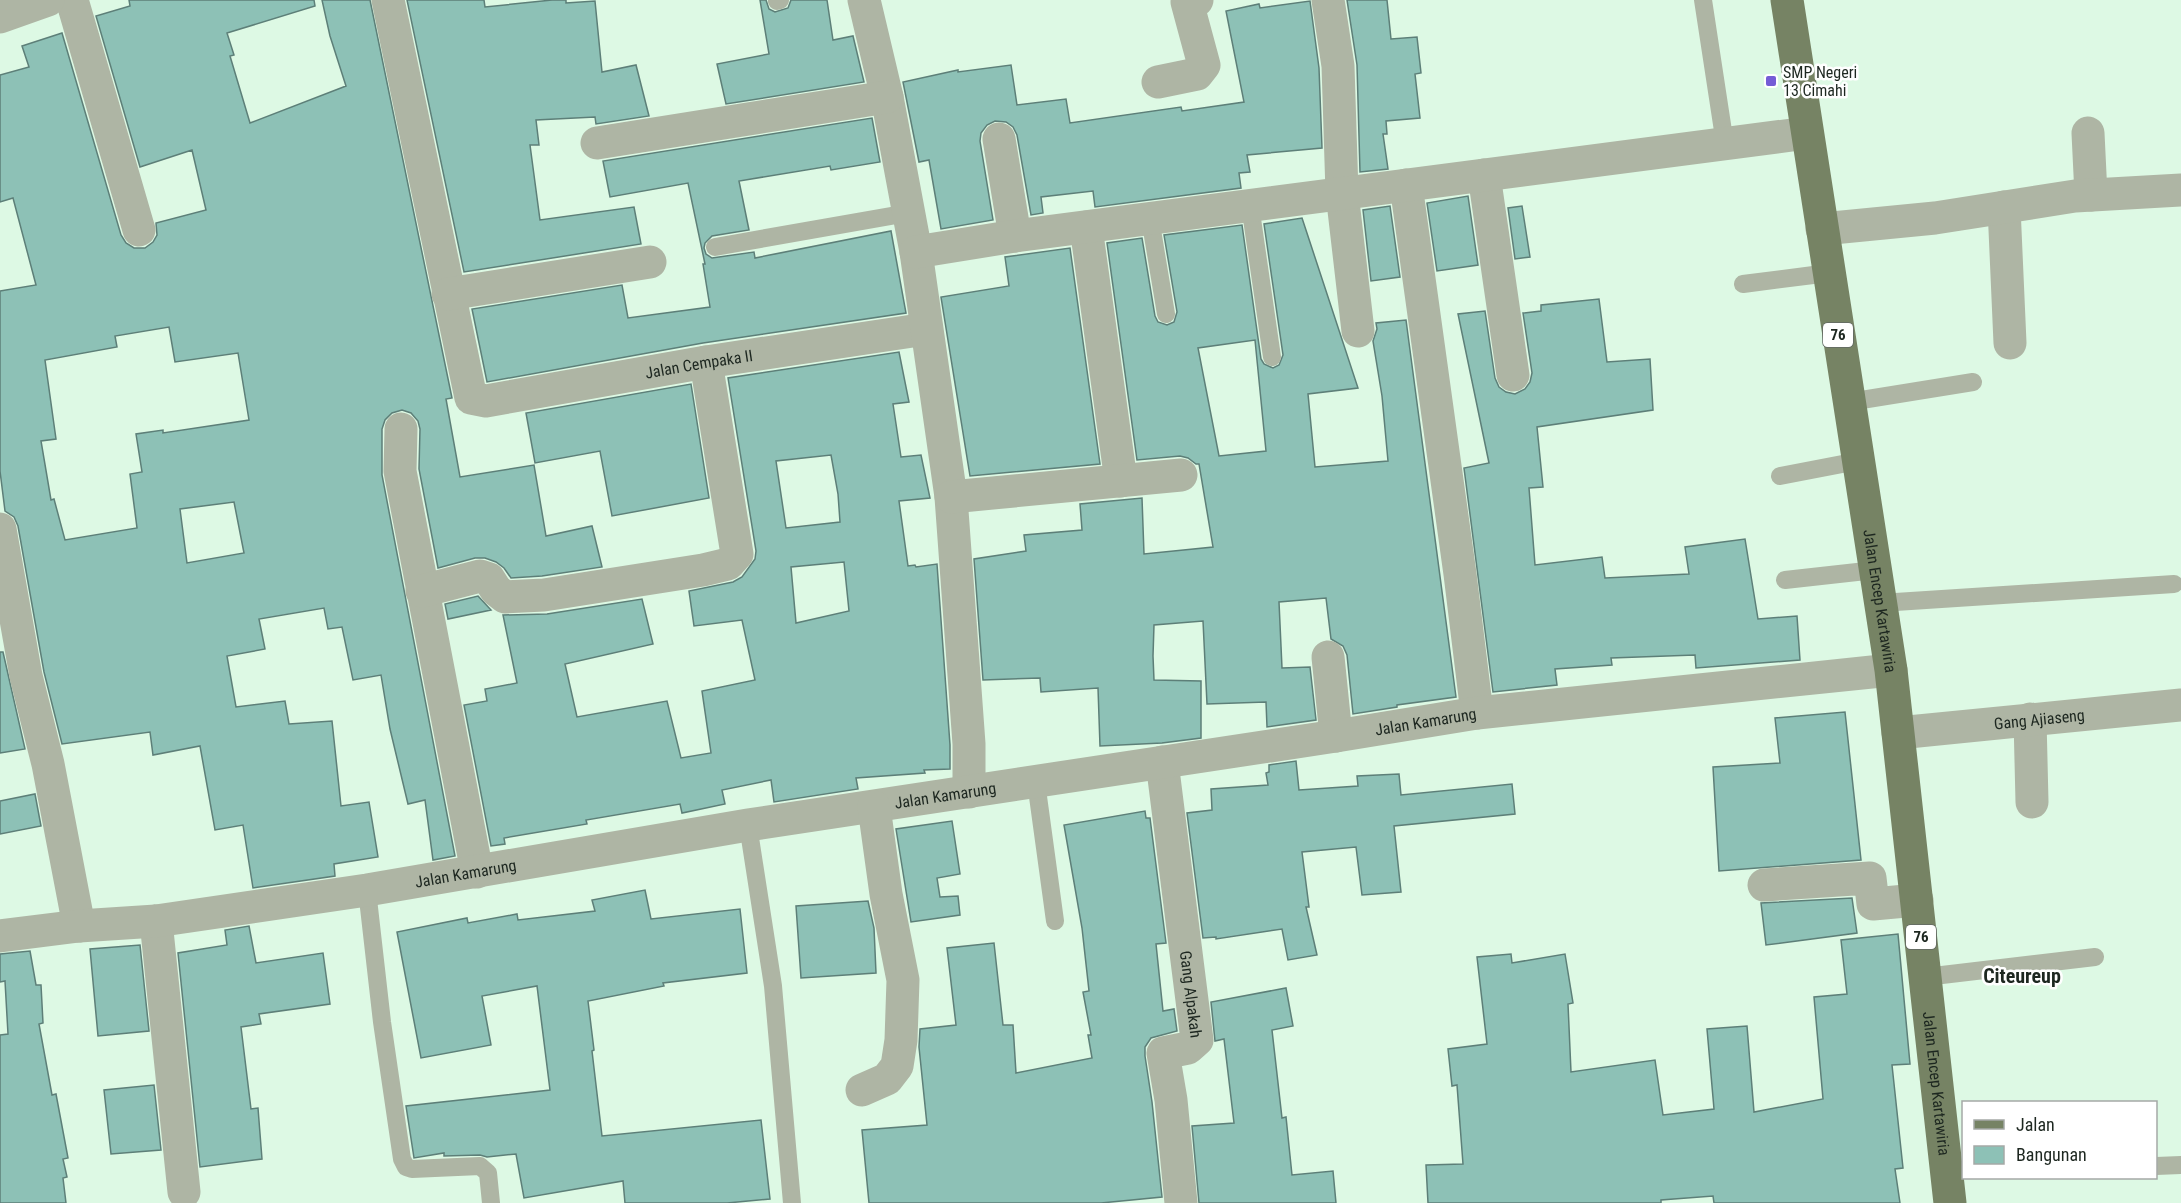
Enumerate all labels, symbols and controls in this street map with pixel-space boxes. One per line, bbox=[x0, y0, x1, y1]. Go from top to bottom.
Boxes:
place label: SMP Negeri 13 Cimahi bbox=[1783, 63, 1857, 100]
marker: SMP Negeri 13 Cimahi bbox=[1764, 74, 1778, 88]
road number: 76 bbox=[1823, 323, 1853, 347]
street label: Jalan Cempaka II bbox=[644, 346, 754, 383]
street label: Jalan Encep Kartawiria bbox=[1859, 528, 1900, 674]
street label: Jalan Kamarung bbox=[1374, 704, 1478, 740]
street label: Gang Ajiaseng bbox=[1993, 706, 2086, 733]
street label: Jalan Kamarung bbox=[893, 779, 997, 813]
street label: Jalan Kamarung bbox=[413, 856, 518, 892]
road number: 76 bbox=[1906, 925, 1936, 949]
street label: Gang Alpakah bbox=[1176, 950, 1206, 1039]
district label: Citeureup bbox=[1983, 964, 2061, 988]
street label: Jalan Encep Kartawiria bbox=[1919, 1011, 1954, 1156]
legend bbox=[1962, 1101, 2157, 1179]
text: Jalan bbox=[2016, 1114, 2055, 1135]
text: Bangunan bbox=[2016, 1144, 2087, 1165]

